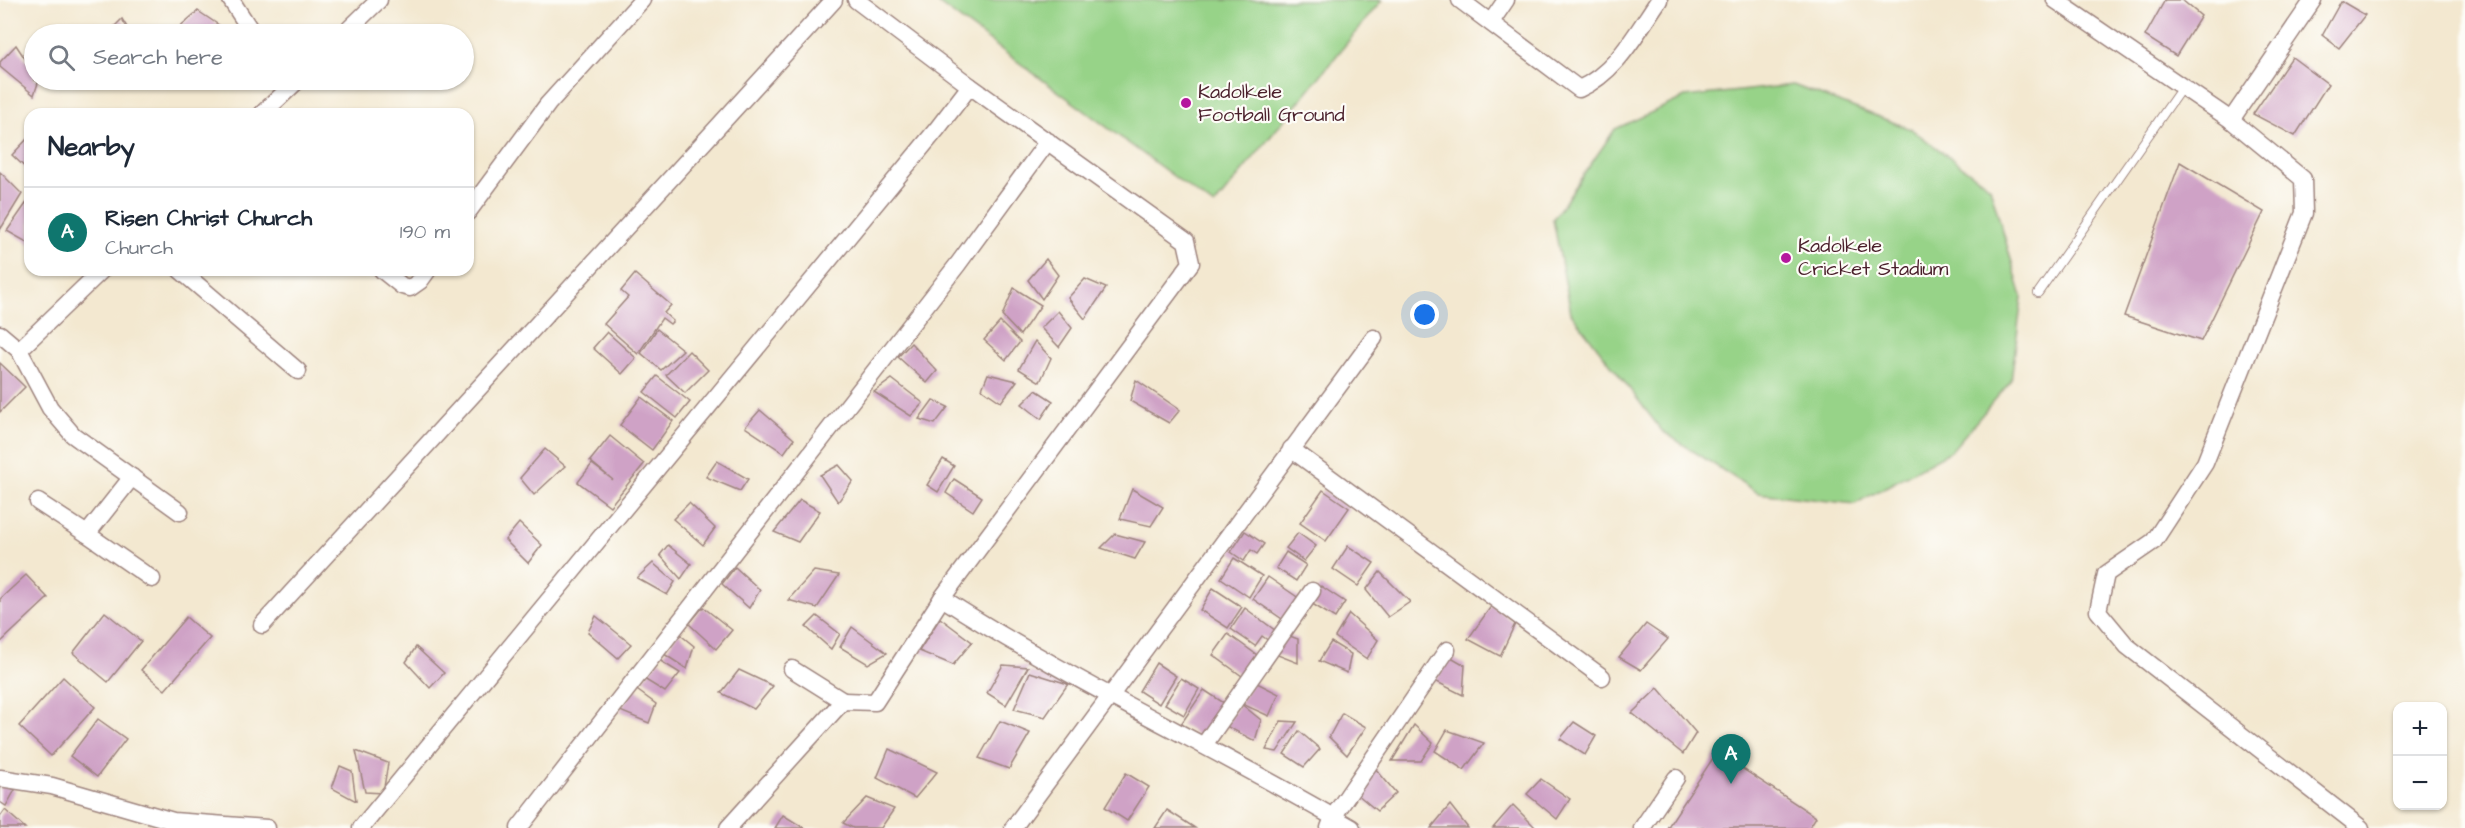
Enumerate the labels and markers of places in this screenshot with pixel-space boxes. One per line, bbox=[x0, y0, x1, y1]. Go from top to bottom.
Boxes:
place label: Kadolkele Football Ground bbox=[1198, 78, 1345, 129]
marker: Kadolkele Football Ground bbox=[1179, 96, 1193, 110]
place label: Kadolkele Cricket Stadium bbox=[1798, 232, 1949, 283]
marker: Kadolkele Cricket Stadium bbox=[1779, 251, 1793, 265]
pin: A bbox=[1712, 734, 1750, 784]

